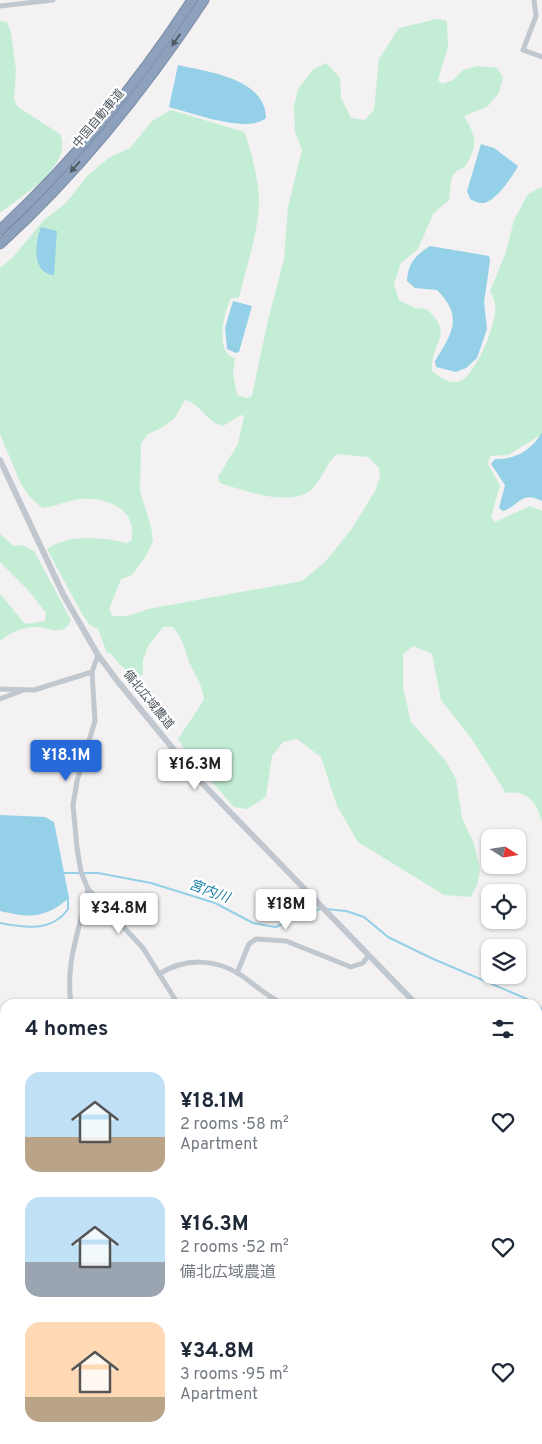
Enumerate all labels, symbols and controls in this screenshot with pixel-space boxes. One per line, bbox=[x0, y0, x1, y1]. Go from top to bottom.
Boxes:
one-way arrow bbox=[171, 33, 181, 47]
street label: 中国自動車道 bbox=[70, 86, 128, 152]
one-way arrow bbox=[69, 161, 81, 173]
street label: 備北広域農道 bbox=[119, 667, 177, 733]
pin: ¥18.1M bbox=[25, 740, 107, 782]
text: ¥18.1M bbox=[41, 746, 91, 766]
pin: ¥16.3M bbox=[154, 748, 236, 791]
text: ¥16.3M bbox=[169, 755, 221, 775]
north arrow bbox=[481, 829, 526, 874]
map controls bbox=[481, 829, 526, 984]
water label: 宮内川 bbox=[186, 877, 234, 908]
button: locate bbox=[481, 884, 526, 929]
pin: ¥18M bbox=[256, 888, 316, 931]
pin: ¥34.8M bbox=[78, 892, 160, 935]
text: ¥18M bbox=[266, 895, 306, 915]
text: ¥34.8M bbox=[91, 899, 147, 919]
button: layers bbox=[481, 939, 526, 984]
icon: filters bbox=[489, 1015, 517, 1043]
text: 4 homes bbox=[25, 1016, 108, 1043]
text: ¥18.1M bbox=[180, 1088, 244, 1115]
icon: home bbox=[65, 1092, 125, 1152]
icon: heart bbox=[489, 1108, 517, 1136]
text: 2 rooms · 58 m² bbox=[180, 1115, 289, 1135]
text: Apartment bbox=[180, 1135, 258, 1155]
text: ¥16.3M bbox=[180, 1211, 249, 1238]
icon: home bbox=[65, 1217, 125, 1277]
icon: heart bbox=[489, 1233, 517, 1261]
text: 2 rooms · 52 m² bbox=[180, 1238, 289, 1258]
text: 備北広域農道 bbox=[180, 1263, 276, 1283]
text: ¥34.8M bbox=[180, 1338, 254, 1365]
icon: home bbox=[65, 1342, 125, 1402]
icon: heart bbox=[489, 1358, 517, 1386]
text: 3 rooms · 95 m² bbox=[180, 1365, 288, 1385]
text: Apartment bbox=[180, 1385, 258, 1405]

